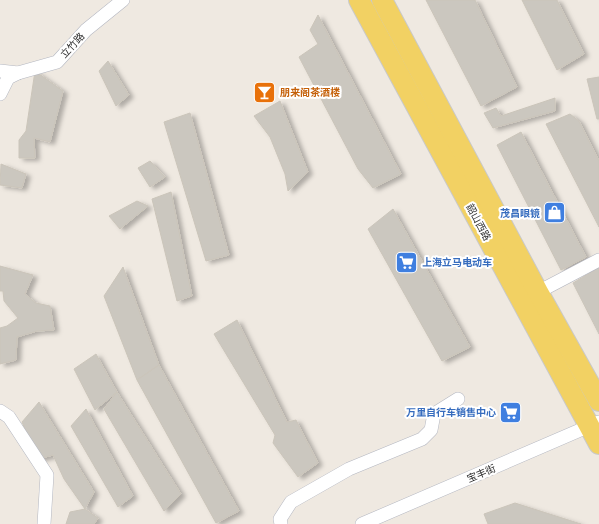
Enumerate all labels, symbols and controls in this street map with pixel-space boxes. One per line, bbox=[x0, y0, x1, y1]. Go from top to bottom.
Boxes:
street label: 立竹路 bbox=[58, 31, 87, 61]
bar icon: 朋来阁茶酒楼 bbox=[252, 79, 278, 105]
place label: 朋来阁茶酒楼 bbox=[280, 87, 340, 99]
shop icon: 茂昌眼镜 bbox=[542, 200, 568, 226]
street label: 韶山西路 bbox=[463, 202, 493, 243]
place label: 茂昌眼镜 bbox=[500, 208, 540, 220]
supermarket icon: 上海立马电动车 bbox=[394, 249, 420, 275]
place label: 上海立马电动车 bbox=[422, 257, 492, 269]
supermarket icon: 万里自行车销售中心 bbox=[498, 399, 524, 425]
place label: 万里自行车销售中心 bbox=[406, 407, 496, 419]
street label: 宝丰街 bbox=[465, 463, 498, 485]

